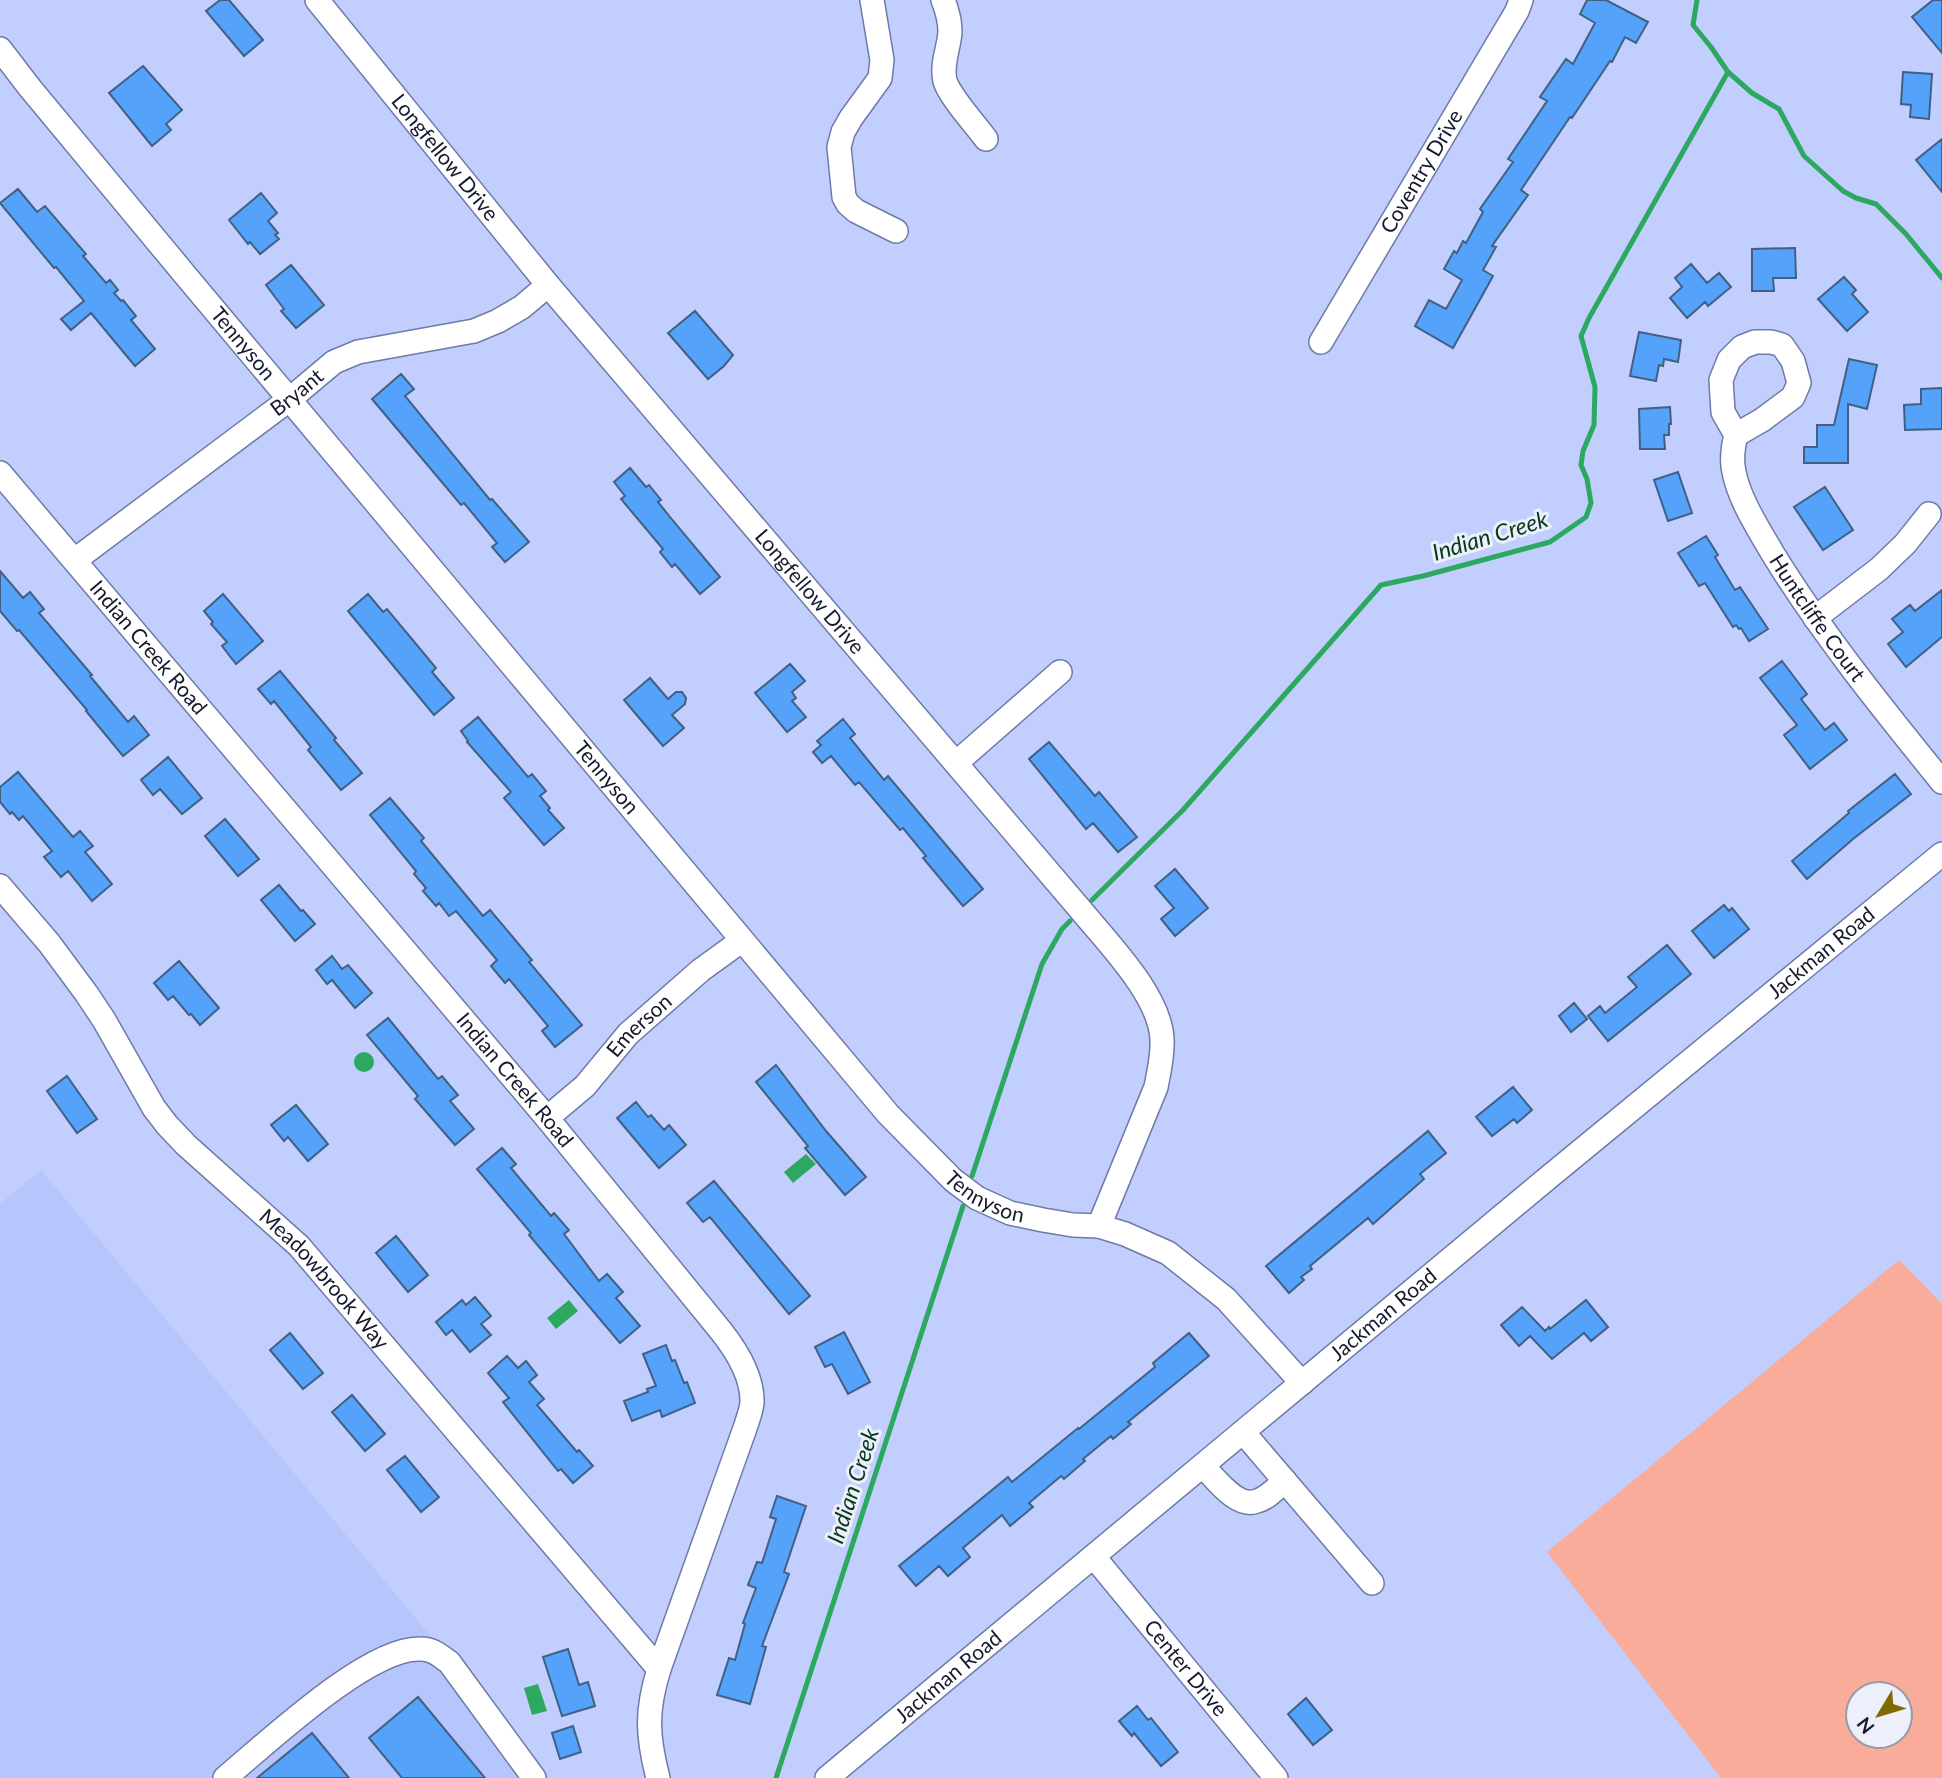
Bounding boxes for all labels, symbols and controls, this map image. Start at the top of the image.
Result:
street label: Longfellow Drive [387,88,505,225]
street label: Coventry Drive [1374,104,1467,237]
street label: Tennyson [206,301,282,384]
street label: Bryant [265,362,328,421]
water label: Indian Creek [1428,504,1552,566]
street label: Longfellow Drive [751,523,871,658]
street label: Huntcliffe Court [1765,549,1871,686]
street label: Indian Creek Road [85,575,213,719]
street label: Tennyson [570,735,645,818]
street label: Jackman Road [1762,901,1879,1003]
street label: Emerson [600,988,676,1061]
street label: Indian Creek Road [452,1007,579,1151]
street label: Tennyson [940,1165,1027,1227]
street label: Meadowbrook Way [255,1203,395,1354]
street label: Jackman Road [1324,1262,1441,1365]
water label: Indian Creek [820,1424,884,1547]
street label: Center Drive [1140,1614,1234,1721]
street label: Jackman Road [889,1624,1006,1727]
north arrow [1844,1680,1914,1750]
text: N [1852,1713,1879,1739]

